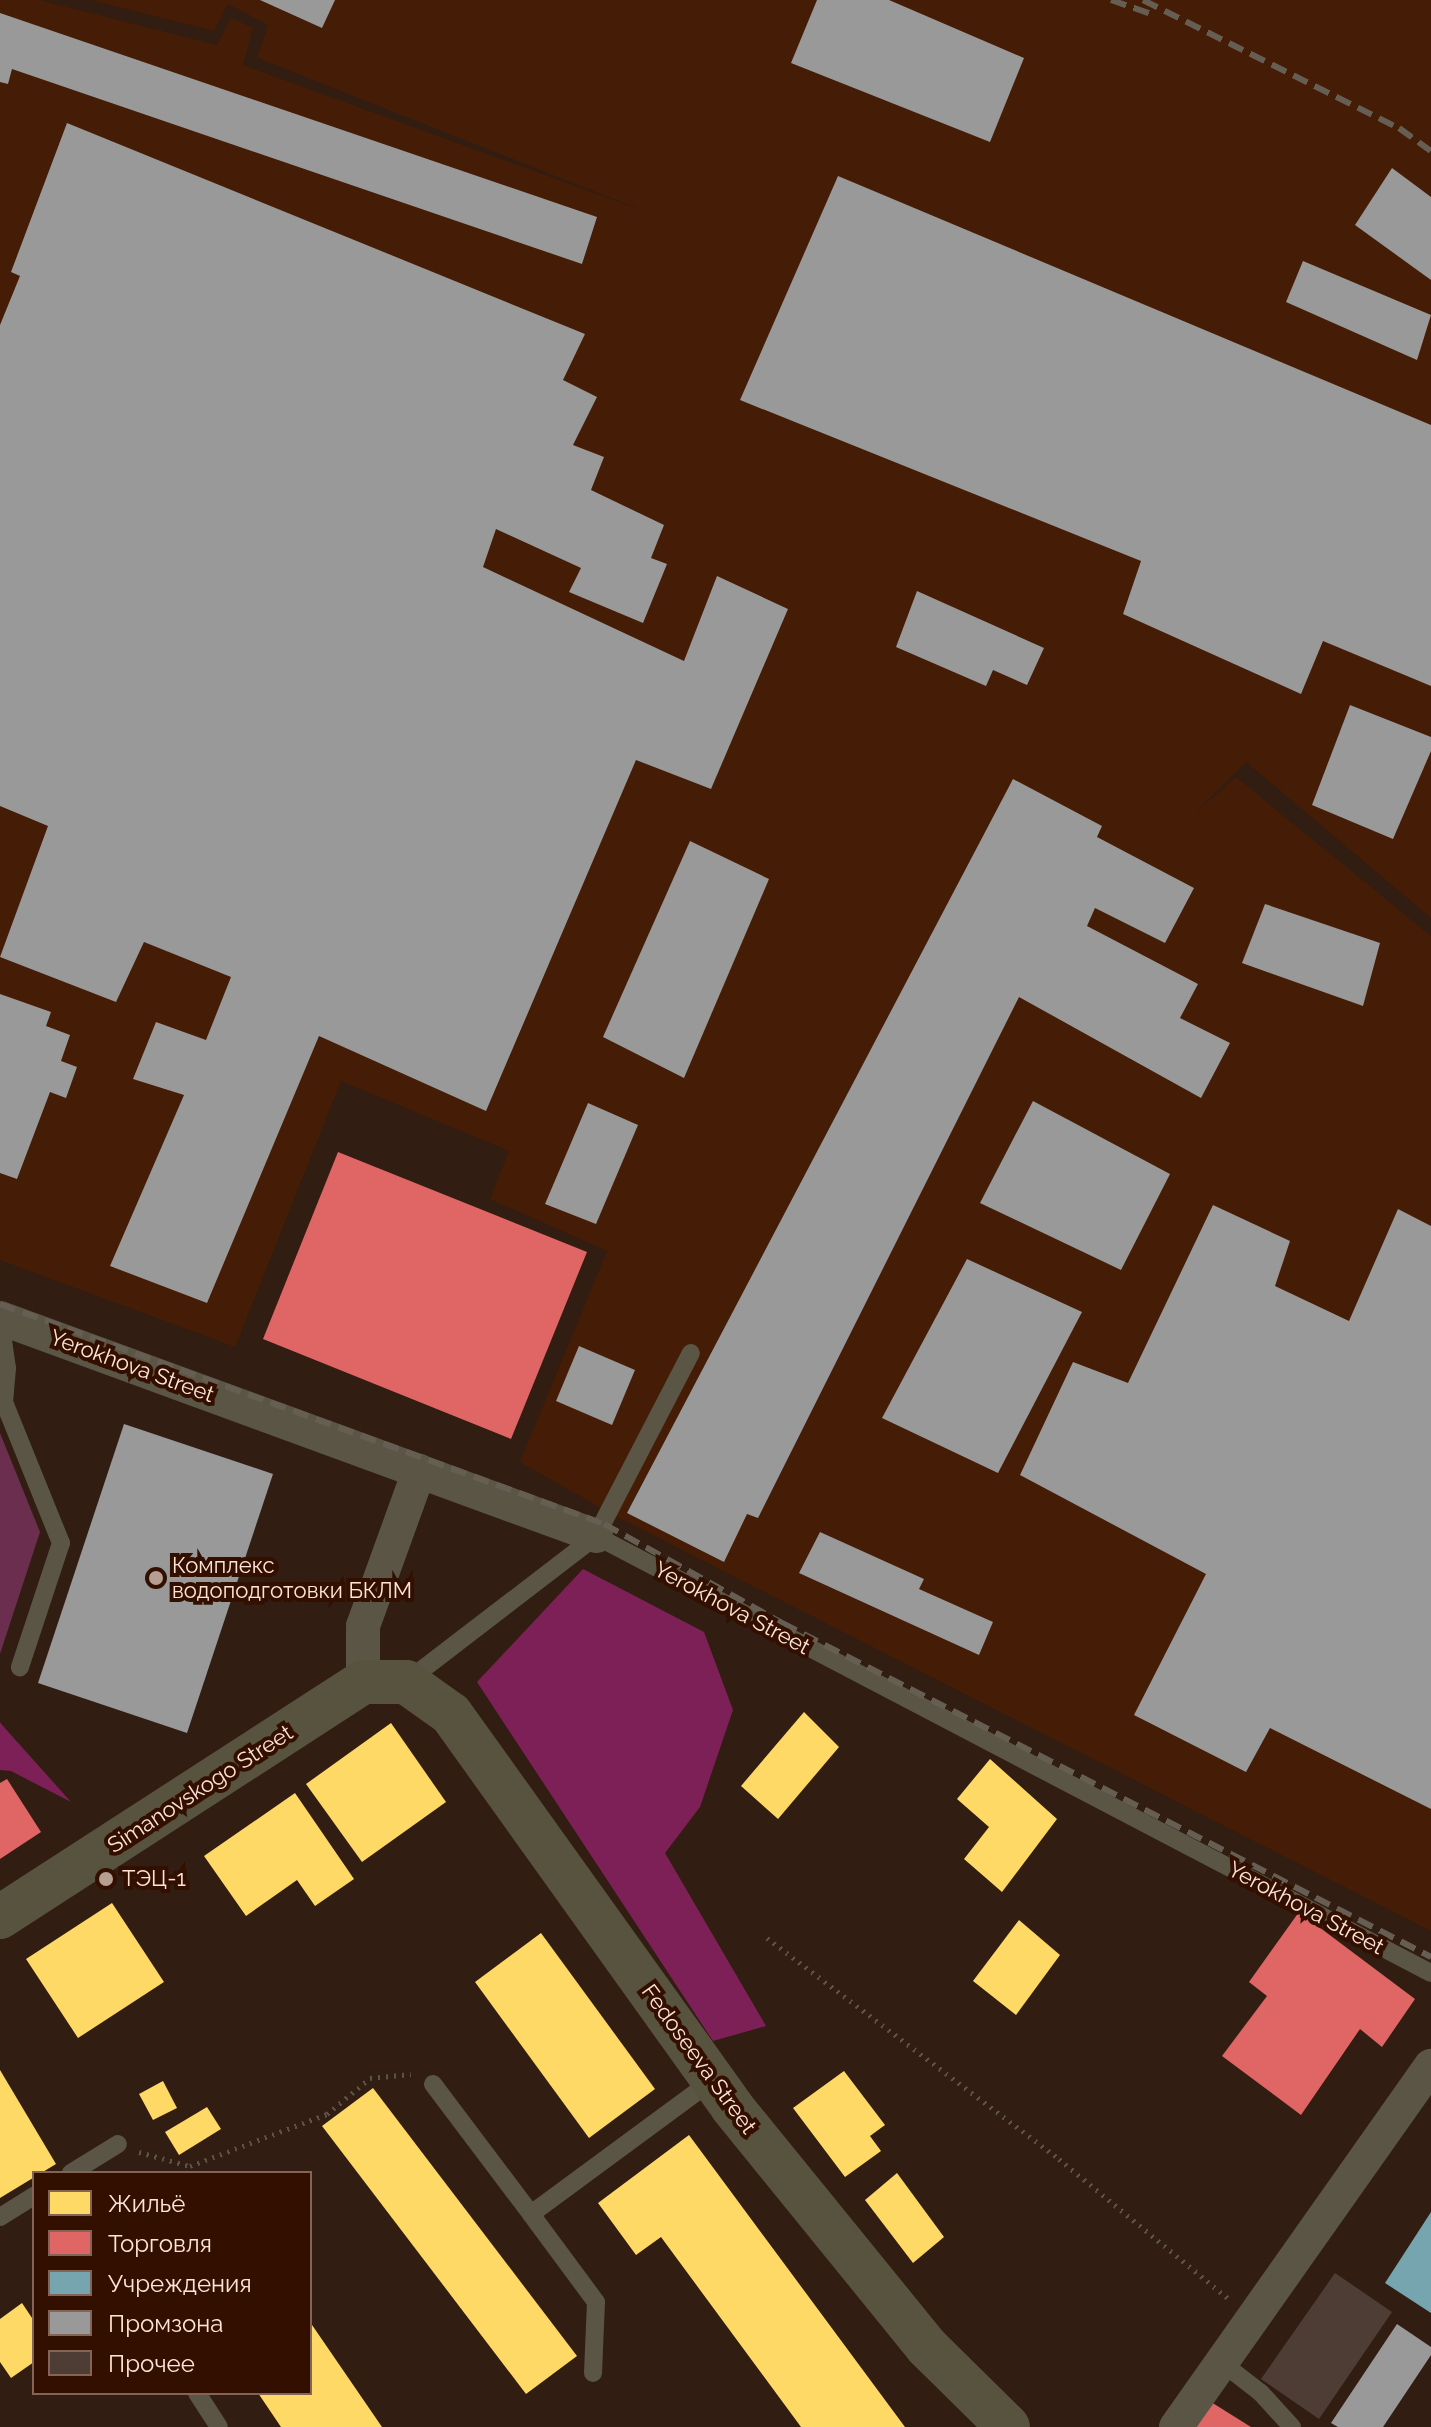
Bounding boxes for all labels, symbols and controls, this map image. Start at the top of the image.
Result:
street label: Yerokhova Street [46,1324,218,1408]
place label: Комплекс водоподготовки БКЛМ [172,1552,412,1604]
street label: Yerokhova Street [649,1556,815,1660]
marker: Комплекс водоподготовки БКЛМ [147,1569,165,1587]
street label: Simanovskogo Street [102,1719,298,1859]
street label: Yerokhova Street [1223,1856,1389,1960]
place label: ТЭЦ-1 [122,1866,186,1892]
marker: ТЭЦ-1 [97,1870,115,1888]
street label: Fedoseeva Street [636,1979,762,2139]
legend [32,2171,312,2395]
text: Жильё [108,2189,185,2218]
text: Торговля [108,2229,212,2258]
text: Учреждения [108,2269,252,2298]
text: Промзона [108,2309,223,2338]
text: Прочее [108,2349,195,2378]

